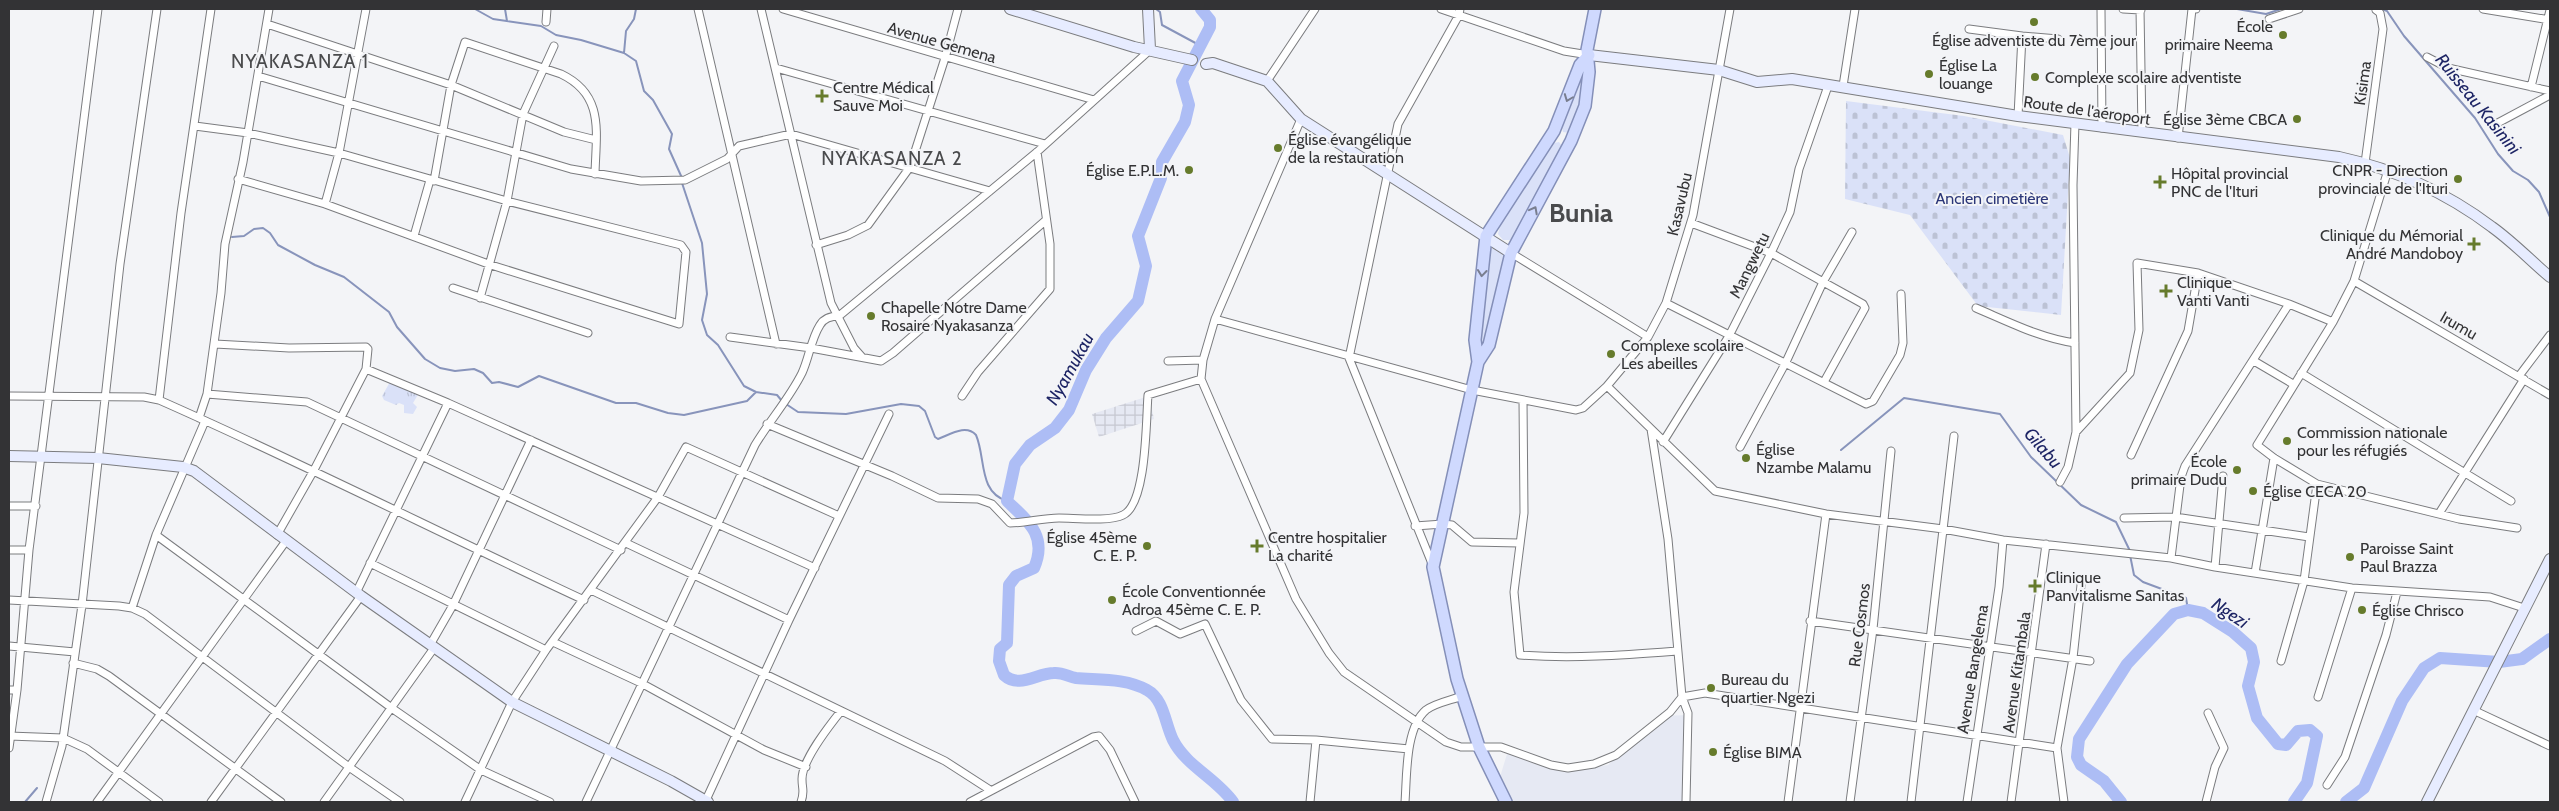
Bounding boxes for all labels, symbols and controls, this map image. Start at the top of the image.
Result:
marker: Église adventiste du 7ème jour [2028,16,2040,28]
place label: École primaire Neema [2165,17,2273,54]
street label: Avenue Gemena [885,18,999,67]
marker: École primaire Neema [2277,29,2289,41]
place label: Église adventiste du 7ème jour [1932,31,2137,50]
water label: Ruisseau Kasinini [2431,49,2526,160]
district label: NYAKASANZA 1 [231,50,369,73]
place label: Église La louange [1939,56,1997,93]
street label: Kisima [2350,59,2375,106]
marker: Église La louange [1923,68,1935,80]
place label: Complexe scolaire adventiste [2045,68,2242,87]
marker: Complexe scolaire adventiste [2029,71,2041,83]
place label: Centre Médical Sauve Moi [833,78,934,115]
marker: Centre Médical Sauve Moi [815,89,829,103]
street label: Route de l'aéroport [2022,92,2152,129]
one-way arrow [1564,93,1574,102]
place label: Église 3ème CBCA [2163,110,2287,129]
marker: Église 3ème CBCA [2291,113,2303,125]
place label: Église évangélique de la restauration [1288,130,1412,167]
marker: Église évangélique de la restauration [1272,142,1284,154]
district label: NYAKASANZA 2 [821,147,963,170]
place label: Église E.P.L.M. [1086,161,1179,180]
place label: CNPR - Direction provinciale de l'Ituri [2318,161,2448,198]
marker: Église E.P.L.M. [1183,164,1195,176]
place label: Hôpital provincial PNC de l'Ituri [2171,164,2289,201]
street label: Kasavubu [1663,171,1696,238]
marker: CNPR - Direction provinciale de l'Ituri [2452,173,2464,185]
marker: Hôpital provincial PNC de l'Ituri [2153,175,2167,189]
park label: Ancien cimetière [1935,189,2049,208]
district label: Bunia [1549,197,1613,229]
one-way arrow [1528,206,1538,215]
place label: Clinique du Mémorial André Mandoboy [2320,226,2463,263]
street label: Mangwetu [1725,229,1774,301]
marker: Clinique du Mémorial André Mandoboy [2467,237,2481,251]
one-way arrow [1477,269,1488,277]
place label: Clinique Vanti Vanti [2177,273,2249,310]
marker: Clinique Vanti Vanti [2159,284,2173,298]
place label: Chapelle Notre Dame Rosaire Nyakasanza [881,298,1027,335]
street label: Irumu [2437,307,2481,344]
marker: Chapelle Notre Dame Rosaire Nyakasanza [865,310,877,322]
water label: Nyamukau [1041,329,1099,409]
place label: Complexe scolaire Les abeilles [1621,336,1744,373]
marker: Complexe scolaire Les abeilles [1605,348,1617,360]
water label: Gilabu [2019,423,2067,473]
place label: Commission nationale pour les réfugiés [2297,423,2447,460]
marker: Commission nationale pour les réfugiés [2281,435,2293,447]
place label: Église Nzambe Malamu [1756,440,1871,477]
marker: Église Nzambe Malamu [1740,452,1752,464]
place label: École primaire Dudu [2131,452,2227,489]
marker: École primaire Dudu [2231,464,2243,476]
place label: Église CECA 20 [2263,482,2367,501]
marker: Église CECA 20 [2247,485,2259,497]
place label: Église 45ème C. E. P. [1047,528,1137,565]
place label: Centre hospitalier La charité [1268,528,1388,565]
marker: Centre hospitalier La charité [1250,539,1264,553]
place label: Paroisse Saint Paul Brazza [2360,539,2454,576]
marker: Église 45ème C. E. P. [1141,540,1153,552]
marker: Paroisse Saint Paul Brazza [2344,551,2356,563]
place label: Clinique Panvitalisme Sanitas [2046,568,2185,605]
marker: Clinique Panvitalisme Sanitas [2028,579,2042,593]
place label: École Conventionnée Adroa 45ème C. E. P. [1122,582,1266,619]
street label: Rue Cosmos [1845,582,1874,668]
water label: Ngezi [2207,593,2254,634]
marker: École Conventionnée Adroa 45ème C. E. P. [1106,594,1118,606]
place label: Église Chrisco [2372,601,2464,620]
street label: Avenue Bangelema [1953,603,1992,735]
marker: Église Chrisco [2356,604,2368,616]
street label: Avenue Kitambala [1999,610,2034,734]
place label: Bureau du quartier Ngezi [1721,670,1815,707]
marker: Bureau du quartier Ngezi [1705,682,1717,694]
place label: Église BIMA [1723,743,1802,762]
marker: Église BIMA [1707,746,1719,758]

